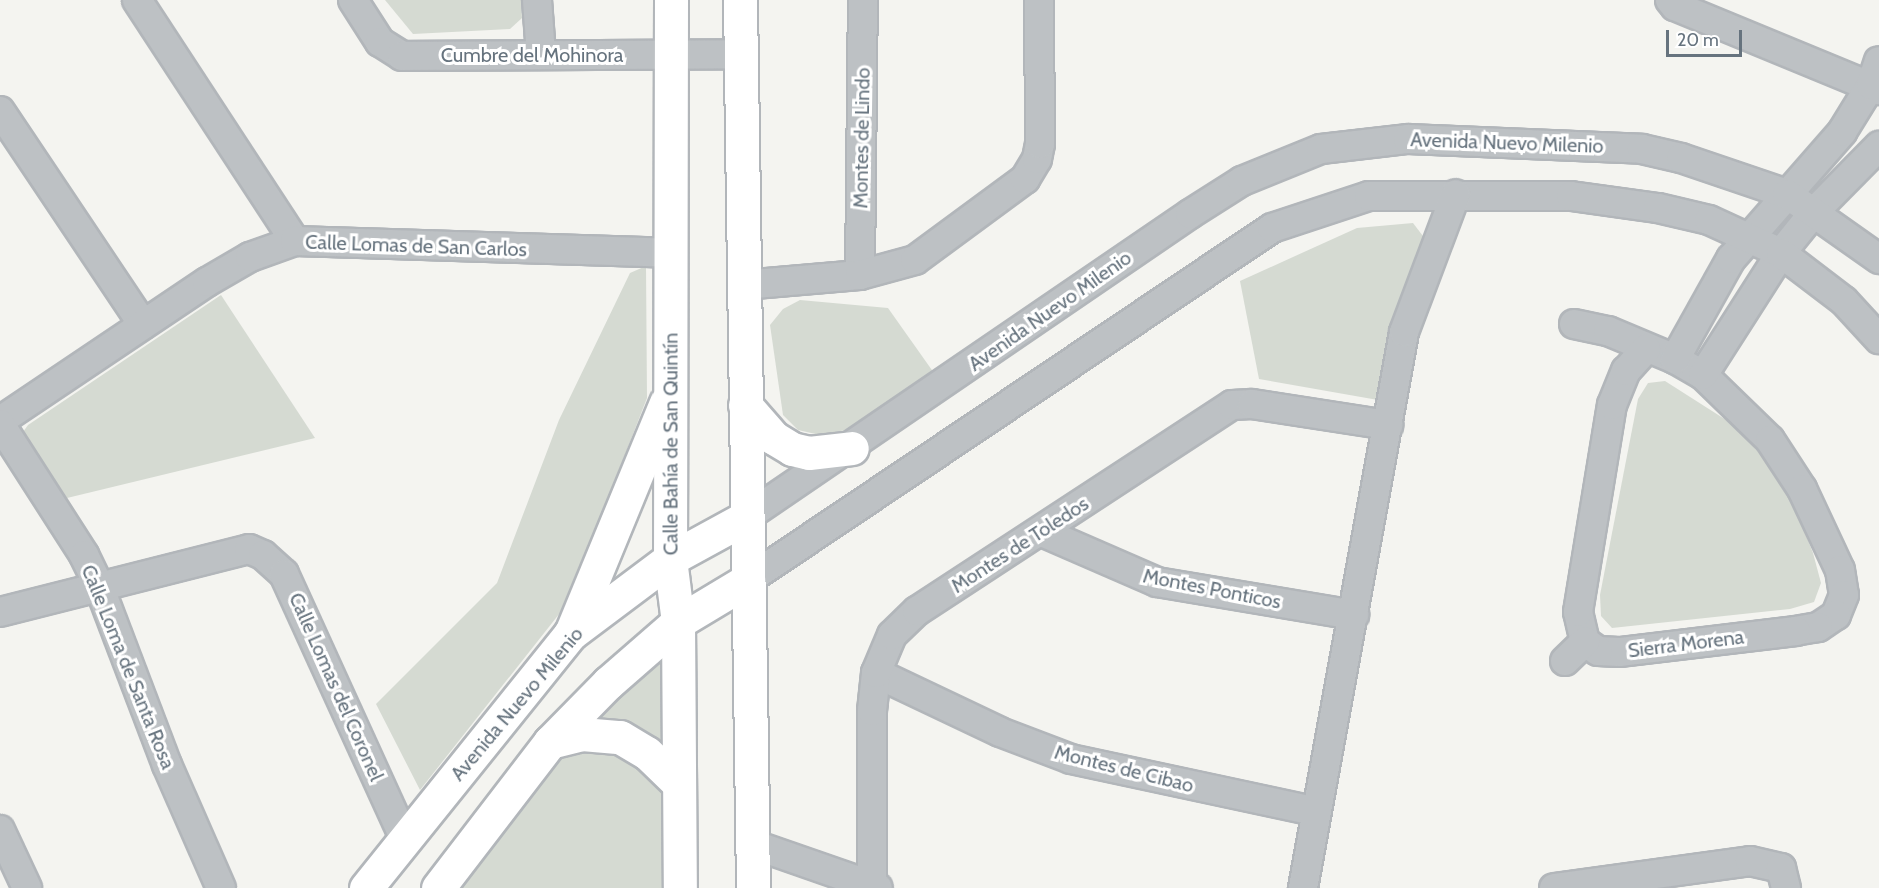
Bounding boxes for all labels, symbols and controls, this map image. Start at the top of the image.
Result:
scale bar [1669,18,1746,56]
text: 20 m [1677,29,1719,51]
street label: Cumbre del Mohinora [441,43,623,67]
street label: Montes de Lindo [849,67,875,209]
street label: Avenida Nuevo Milenio [1410,128,1604,158]
street label: Calle Lomas de San Carlos [305,230,527,262]
street label: Avenida Nuevo Milenio [964,246,1136,376]
street label: Calle Bahía de San Quintín [659,333,683,555]
street label: Montes de Toledos [947,492,1093,598]
street label: Calle Loma de Santa Rosa [76,561,180,773]
street label: Montes Ponticos [1141,564,1283,614]
street label: Calle Lomas del Coronel [284,589,388,785]
street label: Avenida Nuevo Milenio [446,622,588,786]
street label: Sierra Morena [1627,625,1745,663]
street label: Montes de Cibao [1052,740,1196,798]

